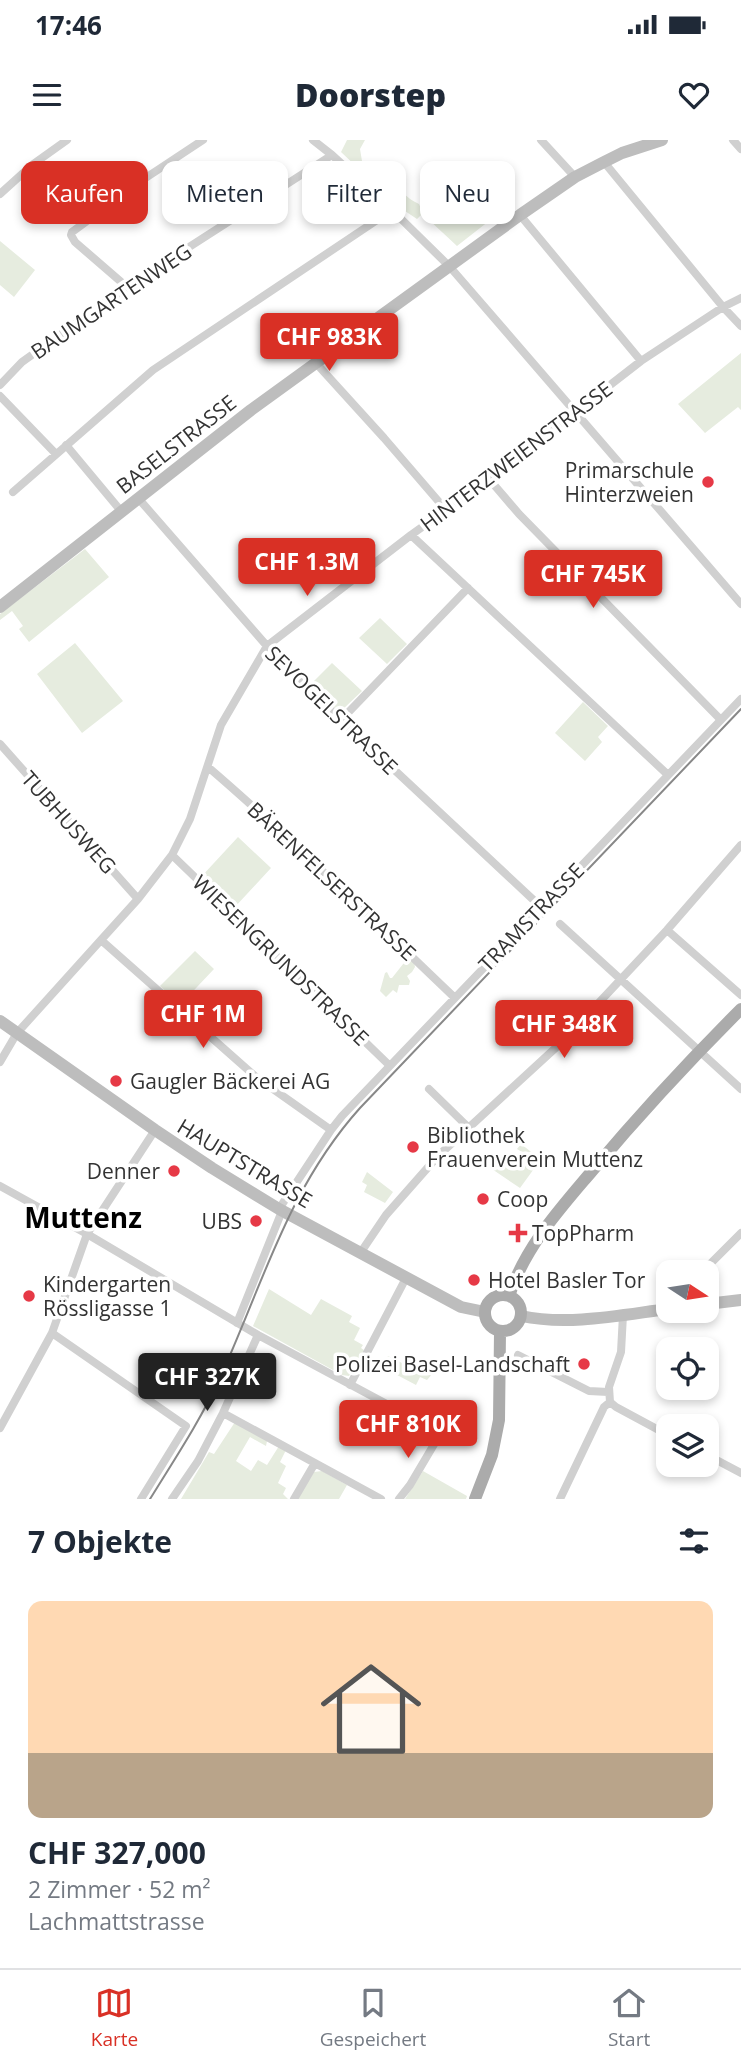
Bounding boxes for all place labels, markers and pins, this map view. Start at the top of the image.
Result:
pin: CHF 983K [257,314,401,373]
place label: Primarschule Hinterzweien [565,456,694,508]
marker: Primarschule Hinterzweien [700,474,716,490]
pin: CHF 1.3M [235,538,379,598]
pin: CHF 745K [521,550,665,610]
pin: CHF 1M [146,990,260,1050]
pin: CHF 348K [492,1000,636,1060]
place label: Gaugler Bäckerei AG [130,1067,330,1095]
marker: Gaugler Bäckerei AG [108,1073,124,1089]
place label: Bibliothek Frauenverein Muttenz [427,1121,643,1173]
marker: Bibliothek Frauenverein Muttenz [405,1139,421,1155]
place label: Denner [87,1157,160,1185]
marker: Denner [166,1163,182,1179]
place label: Coop [497,1185,548,1213]
marker: Coop [475,1191,491,1207]
place label: UBS [202,1207,242,1235]
marker: UBS [248,1213,264,1229]
place label: TopPharm [532,1219,634,1247]
marker: TopPharm [510,1225,526,1241]
place label: Hotel Basler Tor [488,1266,646,1294]
place label: Kindergarten Rössligasse 1 [43,1270,172,1322]
marker: Hotel Basler Tor [466,1272,482,1288]
marker: Kindergarten Rössligasse 1 [21,1288,37,1304]
place label: Polizei Basel-Landschaft [335,1350,570,1378]
pin: CHF 327K [135,1354,279,1413]
marker: Polizei Basel-Landschaft [576,1356,592,1372]
pin: CHF 810K [336,1400,480,1460]

